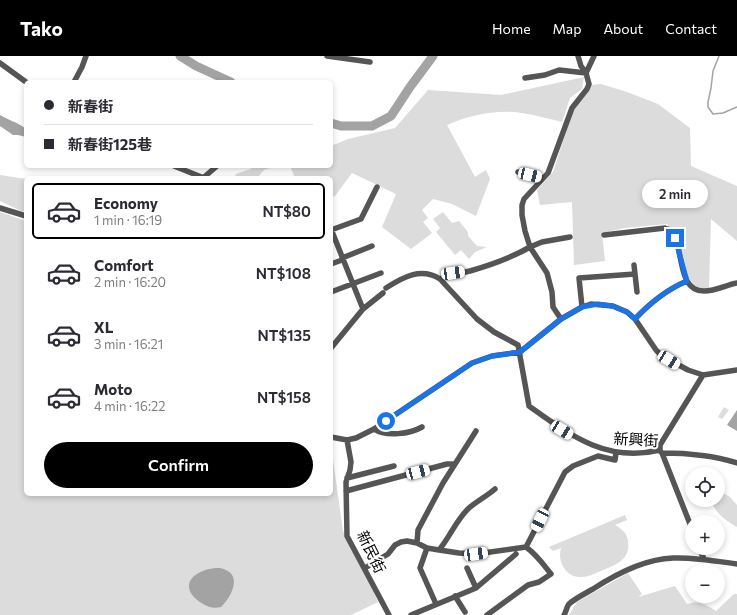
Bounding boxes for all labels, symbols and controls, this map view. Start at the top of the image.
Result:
text: Tako [20,17,63,40]
text: Home [492,20,531,37]
text: Map [553,20,581,37]
text: About [603,20,643,37]
text: Contact [665,20,717,37]
text: 新春街 [68,97,113,115]
text: 新春街125巷 [68,135,152,153]
car [517,166,543,184]
callout: 2 min [642,180,708,208]
text: 2 min [659,186,691,202]
icon: car [46,193,82,229]
text: Economy [94,194,158,212]
text: NT$80 [262,202,311,220]
text: 1 min · 16:19 [94,212,162,228]
route end [666,229,684,247]
icon: car [46,255,82,291]
text: Comfort [94,256,154,274]
text: NT$108 [256,264,311,282]
car [440,265,466,281]
text: 2 min · 16:20 [94,274,166,290]
icon: car [46,317,82,353]
text: XL [94,318,113,336]
text: NT$135 [257,326,311,344]
text: 3 min · 16:21 [94,336,163,352]
car [656,349,682,371]
icon: car [46,379,82,415]
text: Moto [94,380,133,398]
text: NT$158 [257,388,311,406]
text: 4 min · 16:22 [94,398,165,414]
route start [377,412,395,430]
car [549,419,575,441]
street label: 新興街 [613,429,659,449]
button: Confirm [44,442,313,488]
car [405,463,431,481]
map controls [685,467,725,603]
button: locate [685,467,725,507]
car [529,507,551,533]
button: + [685,515,725,555]
street label: 新民街 [354,527,390,576]
car [463,546,489,562]
button: − [685,563,725,603]

